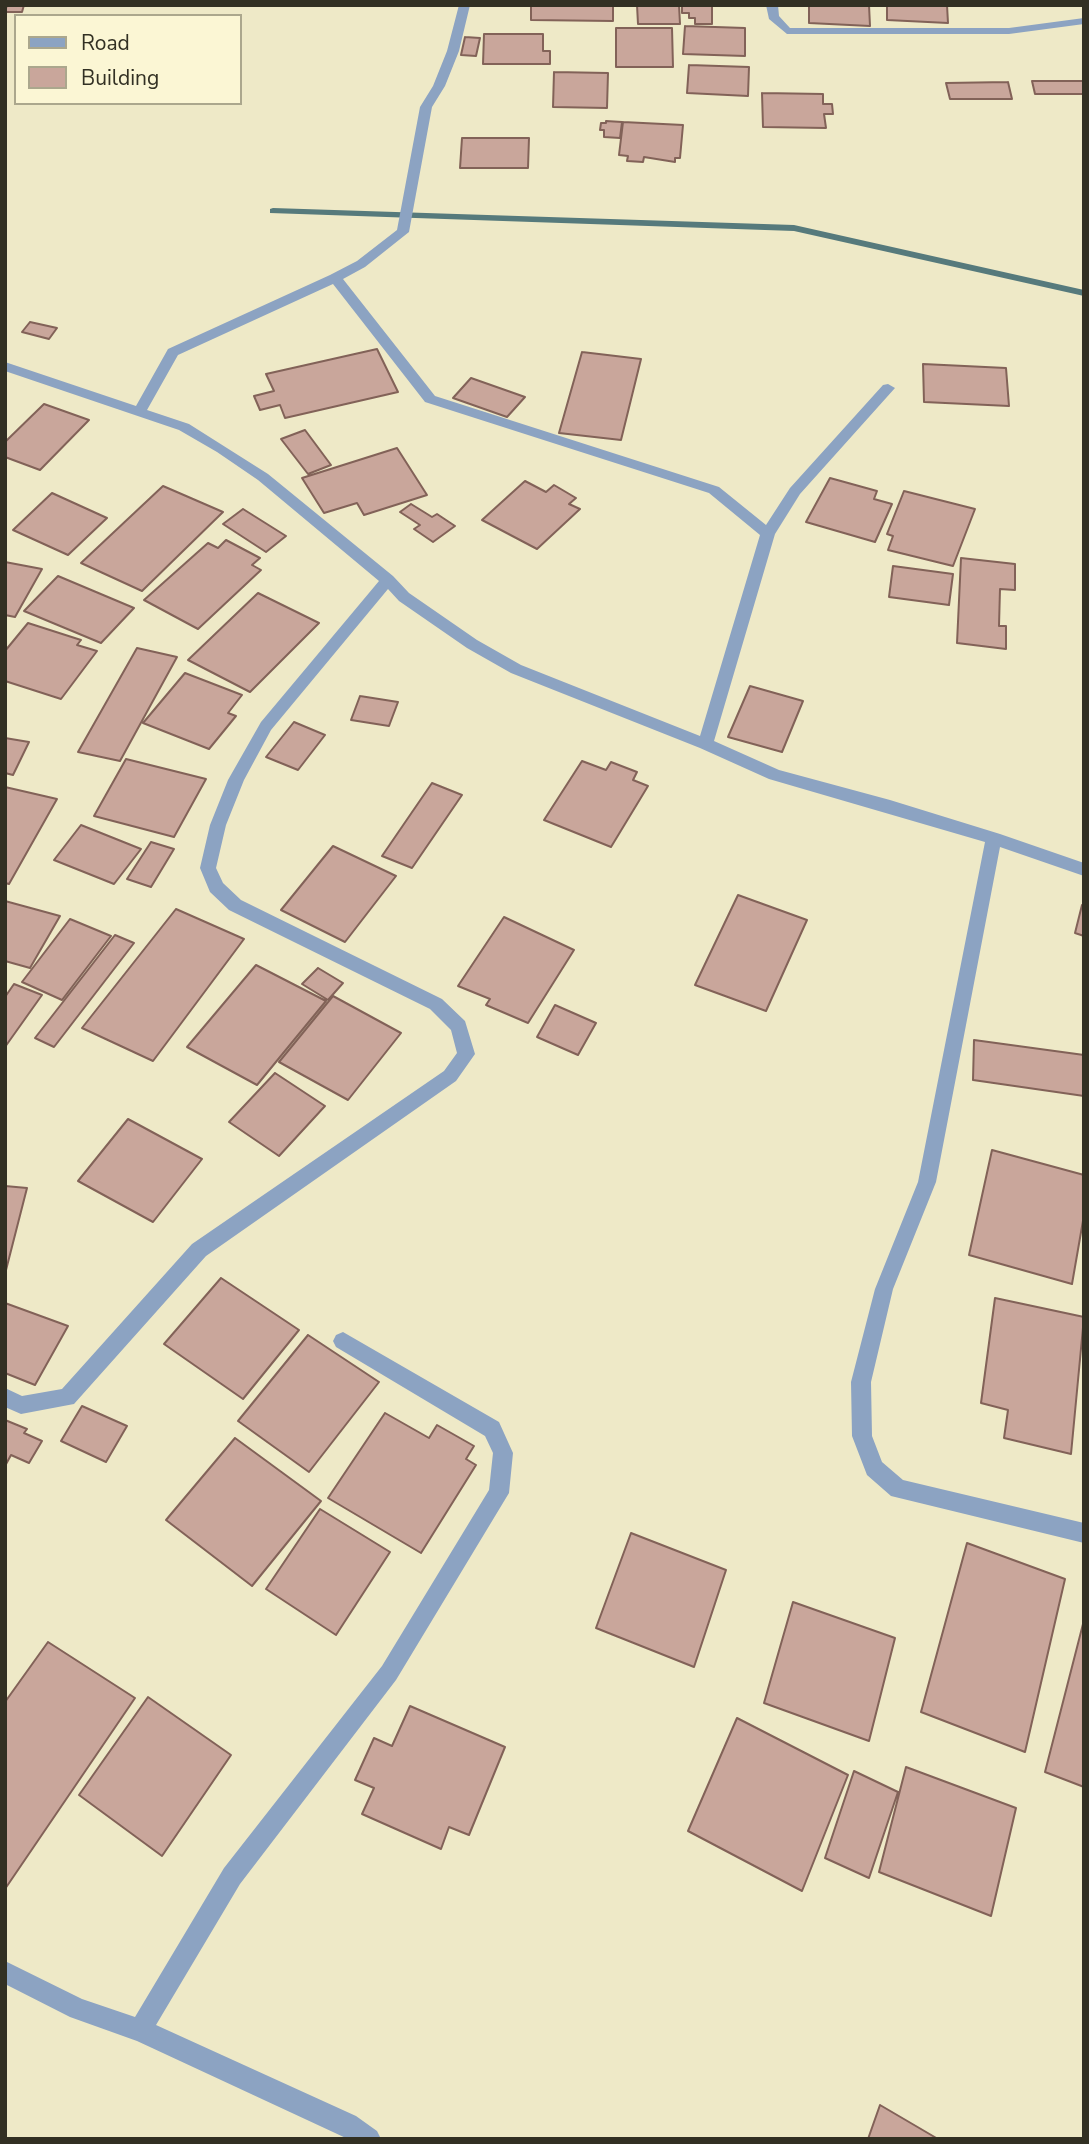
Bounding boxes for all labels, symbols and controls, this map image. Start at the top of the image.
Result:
legend [14,14,242,105]
text: Road [81,29,130,57]
text: Building [81,64,159,92]

